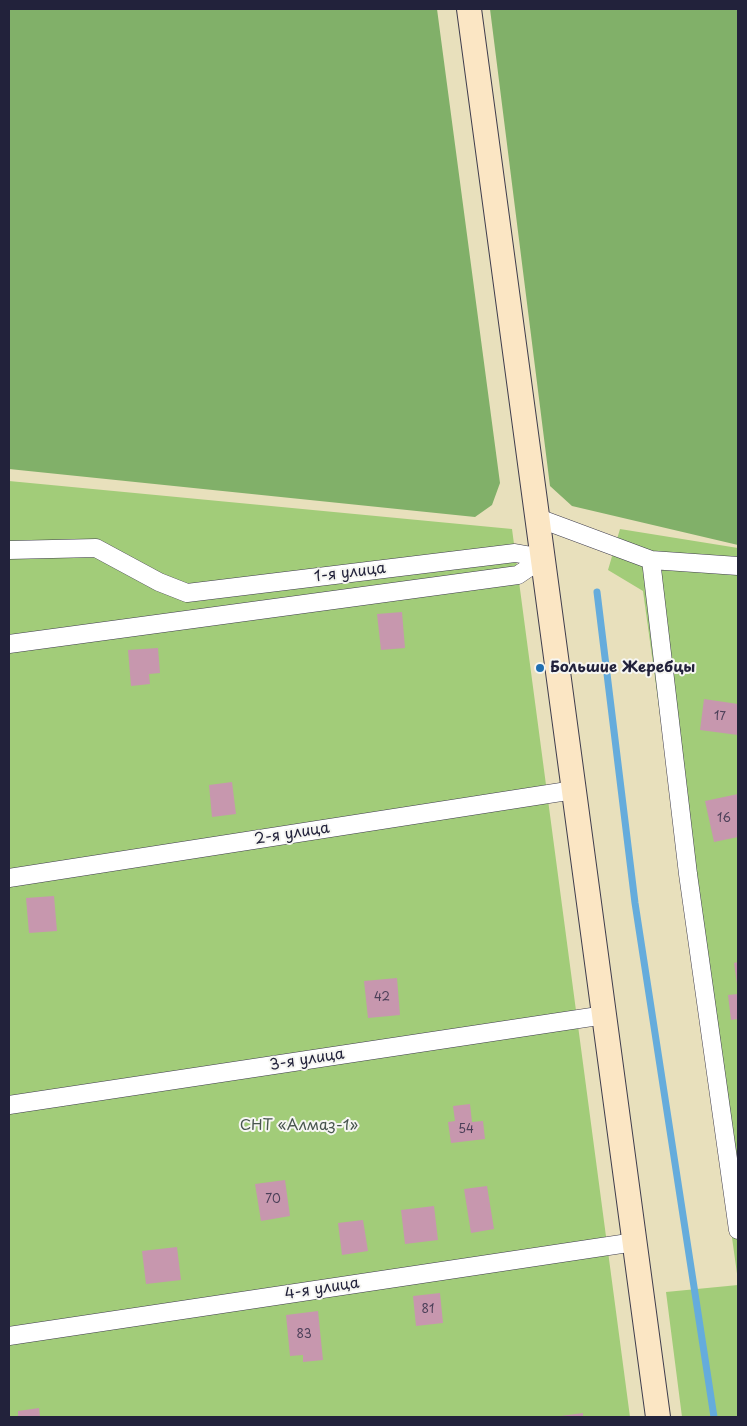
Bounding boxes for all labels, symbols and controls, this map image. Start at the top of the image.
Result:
street label: 1-я улица [313,560,387,586]
place label: Большие Жеребцы [550,659,695,677]
marker: Большие Жеребцы [534,662,546,674]
house number: 17 [714,710,726,724]
house number: 16 [717,812,731,826]
street label: 2-я улица [253,819,331,849]
house number: 42 [374,991,390,1005]
street label: 3-я улица [269,1045,345,1075]
park label: СНТ «Алмаз-1» [240,1117,358,1135]
house number: 54 [458,1123,474,1137]
house number: 70 [265,1193,281,1207]
street label: 4-я улица [284,1274,360,1304]
house number: 81 [422,1303,434,1317]
house number: 83 [296,1328,312,1342]

